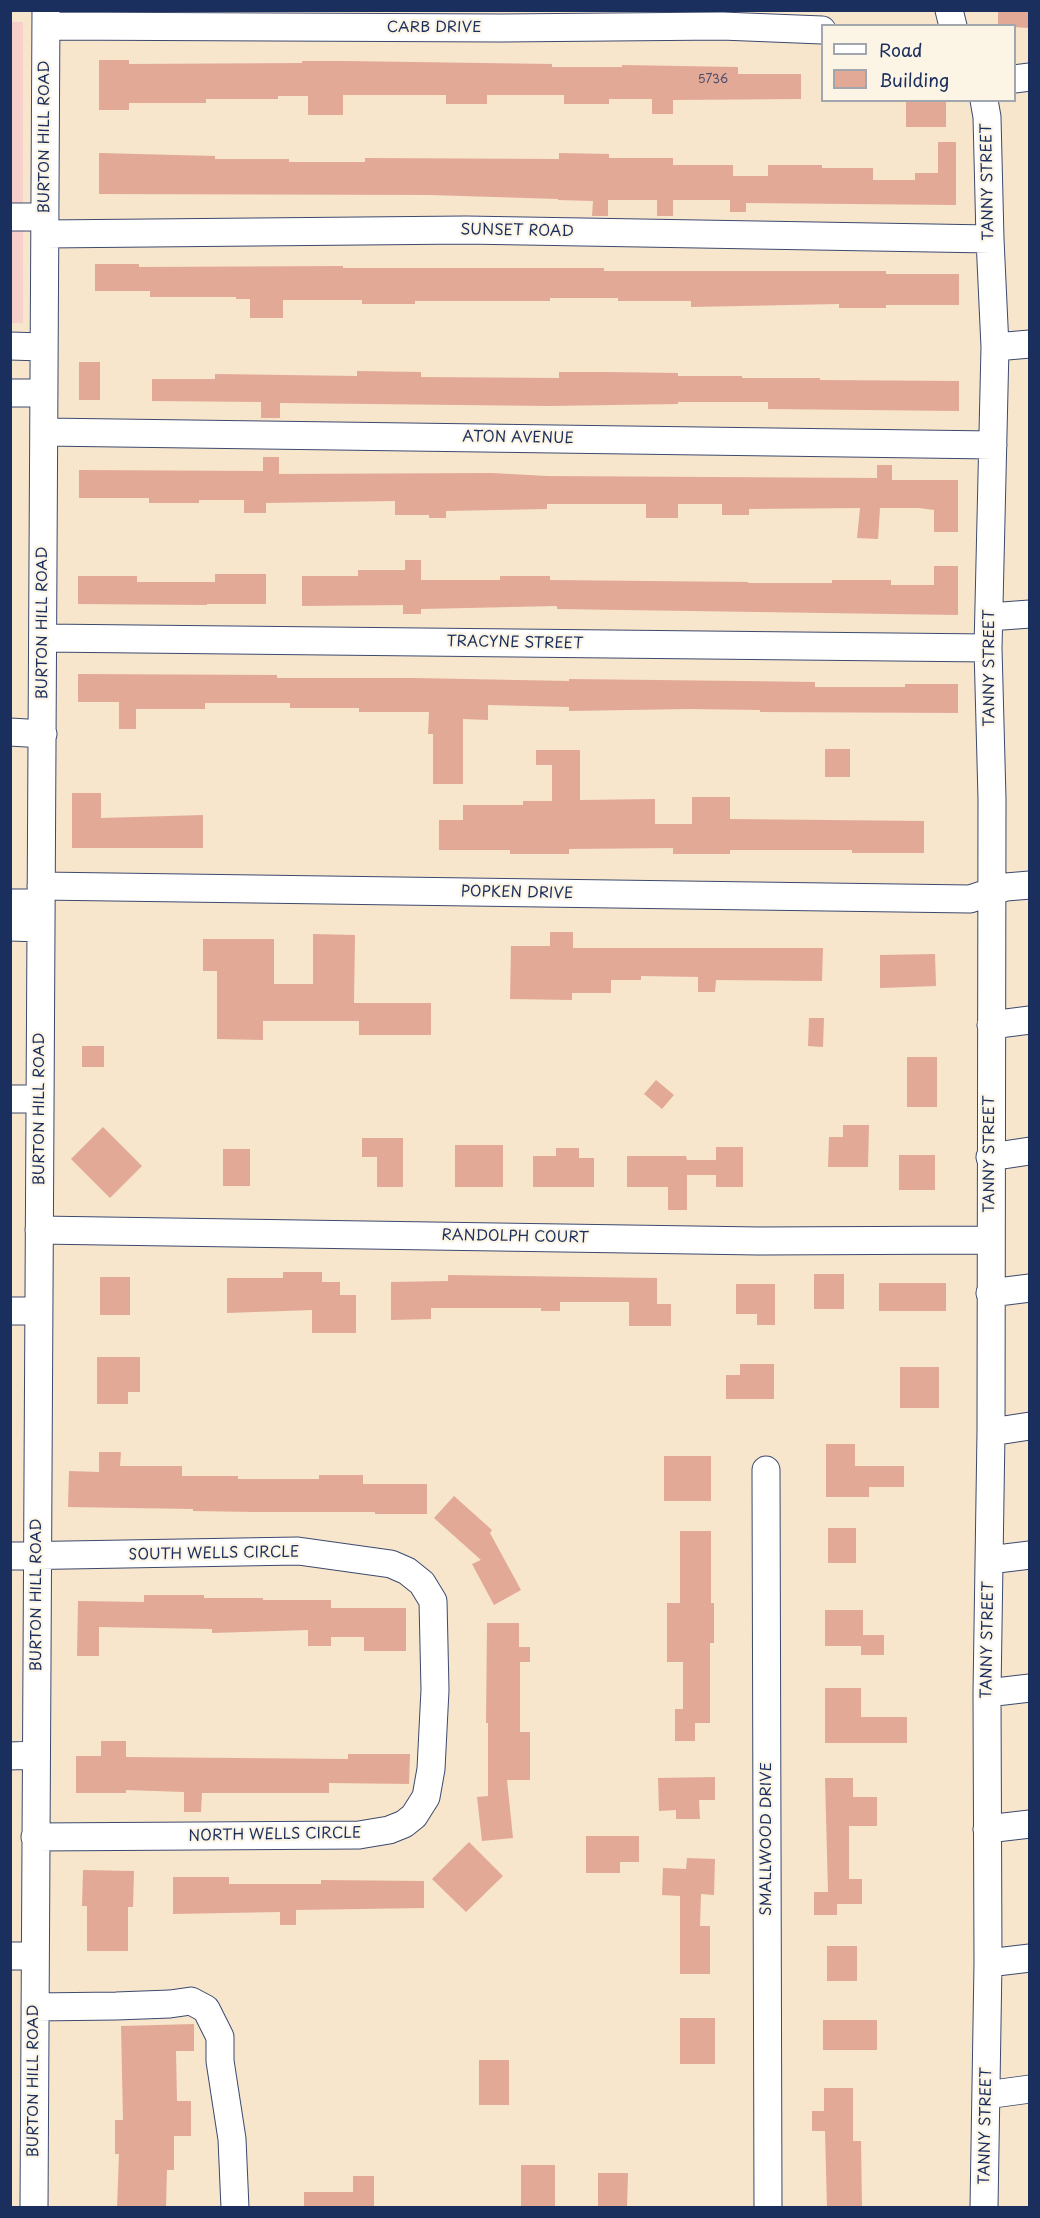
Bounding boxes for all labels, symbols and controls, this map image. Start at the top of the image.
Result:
street label: CARB DRIVE [387,19,481,37]
legend [821,24,1016,102]
text: Road [879,36,923,63]
street label: BURTON HILL ROAD [36,60,54,214]
text: Building [879,66,949,93]
house number: 5736 [698,73,728,87]
street label: TANNY STREET [978,123,998,241]
street label: SUNSET ROAD [460,221,574,241]
street label: ATON AVENUE [462,428,574,448]
street label: BURTON HILL ROAD [34,546,52,700]
street label: TANNY STREET [981,609,999,727]
street label: TRACYNE STREET [446,633,584,653]
street label: POPKEN DRIVE [461,883,573,903]
street label: BURTON HILL ROAD [31,1032,49,1186]
street label: TANNY STREET [981,1095,999,1213]
street label: RANDOLPH COURT [441,1227,589,1247]
street label: BURTON HILL ROAD [28,1518,46,1672]
street label: SOUTH WELLS CIRCLE [128,1544,300,1564]
street label: TANNY STREET [978,1581,998,1699]
street label: SMALLWOOD DRIVE [758,1762,776,1916]
street label: NORTH WELLS CIRCLE [188,1824,362,1846]
street label: BURTON HILL ROAD [25,2004,43,2158]
street label: TANNY STREET [976,2067,996,2185]

